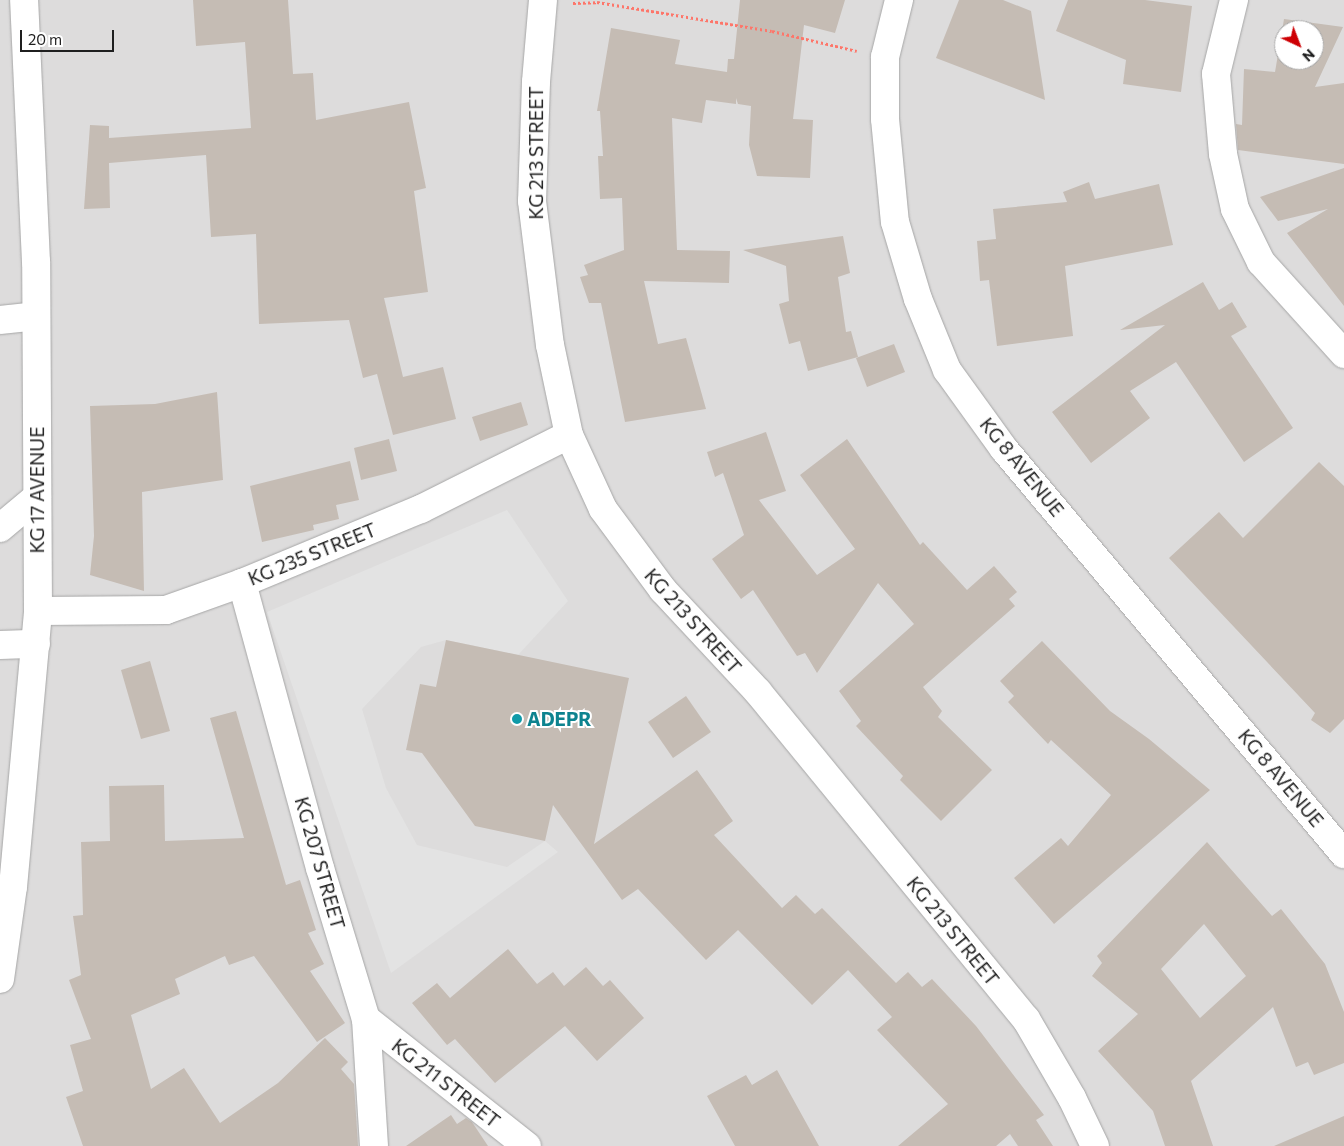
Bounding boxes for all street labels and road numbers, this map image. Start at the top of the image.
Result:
street label: KG 213 STREET [525,86,547,220]
street label: KG 8 AVENUE [975,413,1069,521]
street label: KG 17 AVENUE [26,427,48,553]
street label: KG 235 STREET [245,518,379,590]
street label: KG 213 STREET [640,564,746,678]
street label: KG 8 AVENUE [1234,725,1328,831]
street label: KG 207 STREET [290,794,350,932]
street label: KG 213 STREET [902,872,1004,990]
street label: KG 211 STREET [388,1034,504,1132]

